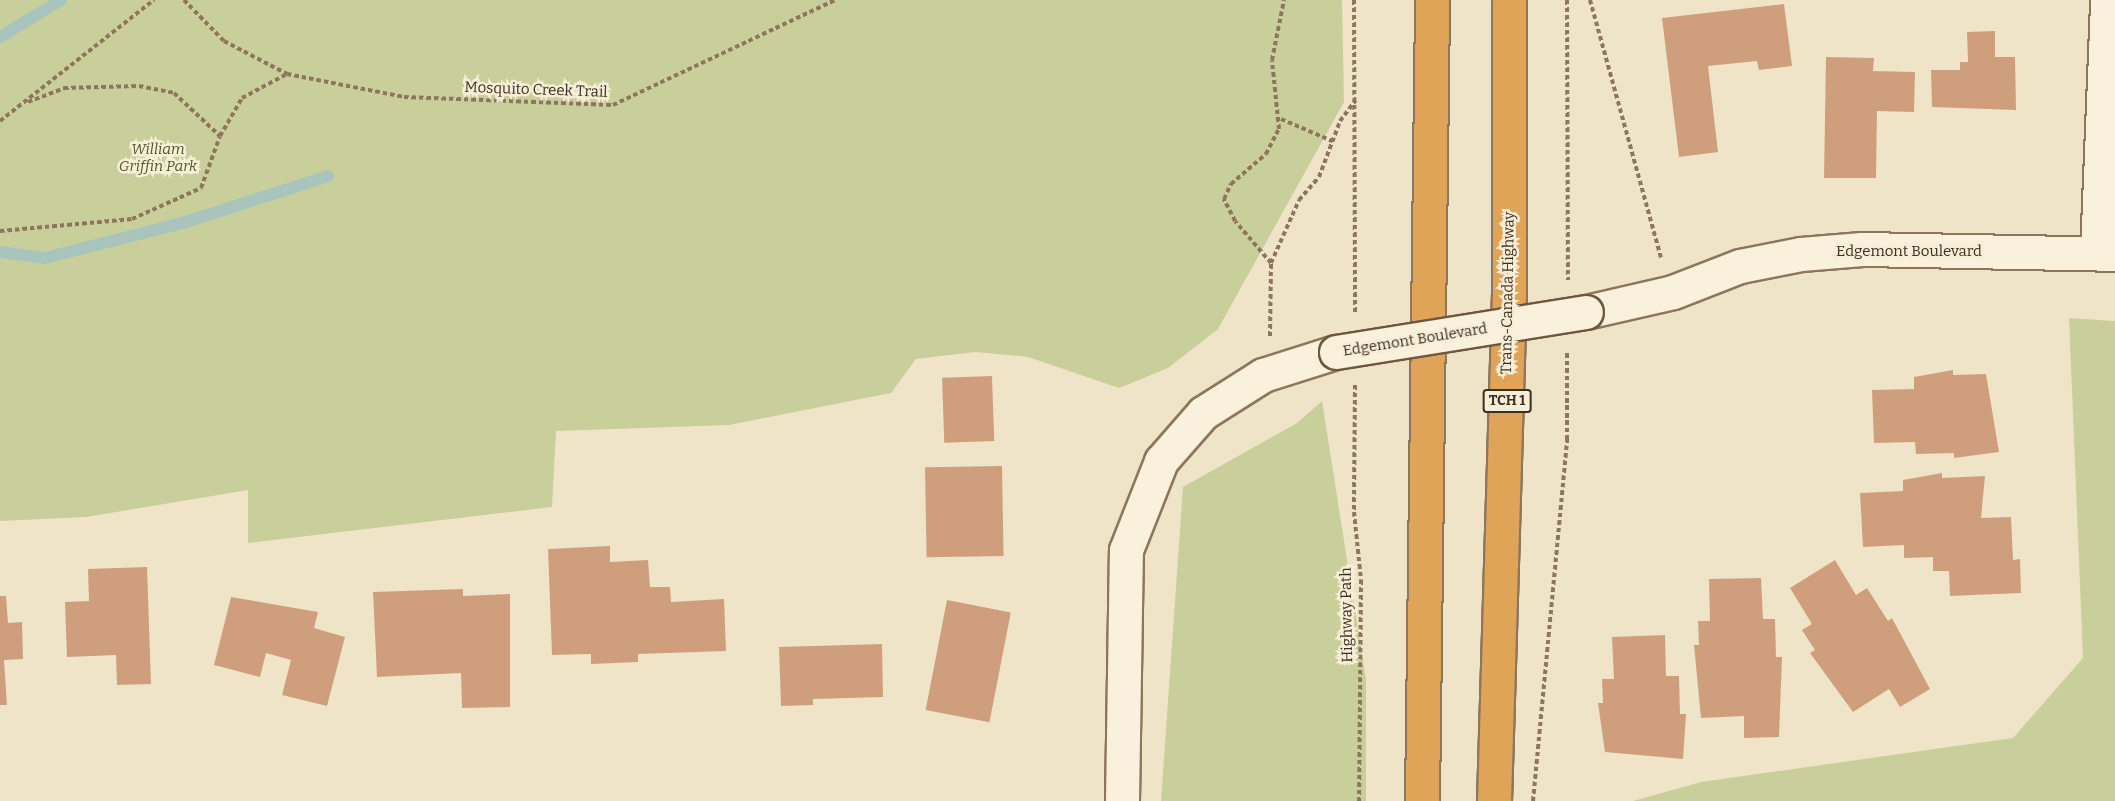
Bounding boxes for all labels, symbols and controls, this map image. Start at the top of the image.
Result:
street label: Mosquito Creek Trail [464,79,608,101]
park label: William Griffin Park [119,140,197,175]
street label: Trans-Canada Highway [1498,212,1518,374]
street label: Edgemont Boulevard [1836,243,1982,261]
street label: Edgemont Boulevard [1342,320,1488,360]
road number: TCH 1 [1482,390,1532,412]
street label: Highway Path [1337,567,1357,663]

